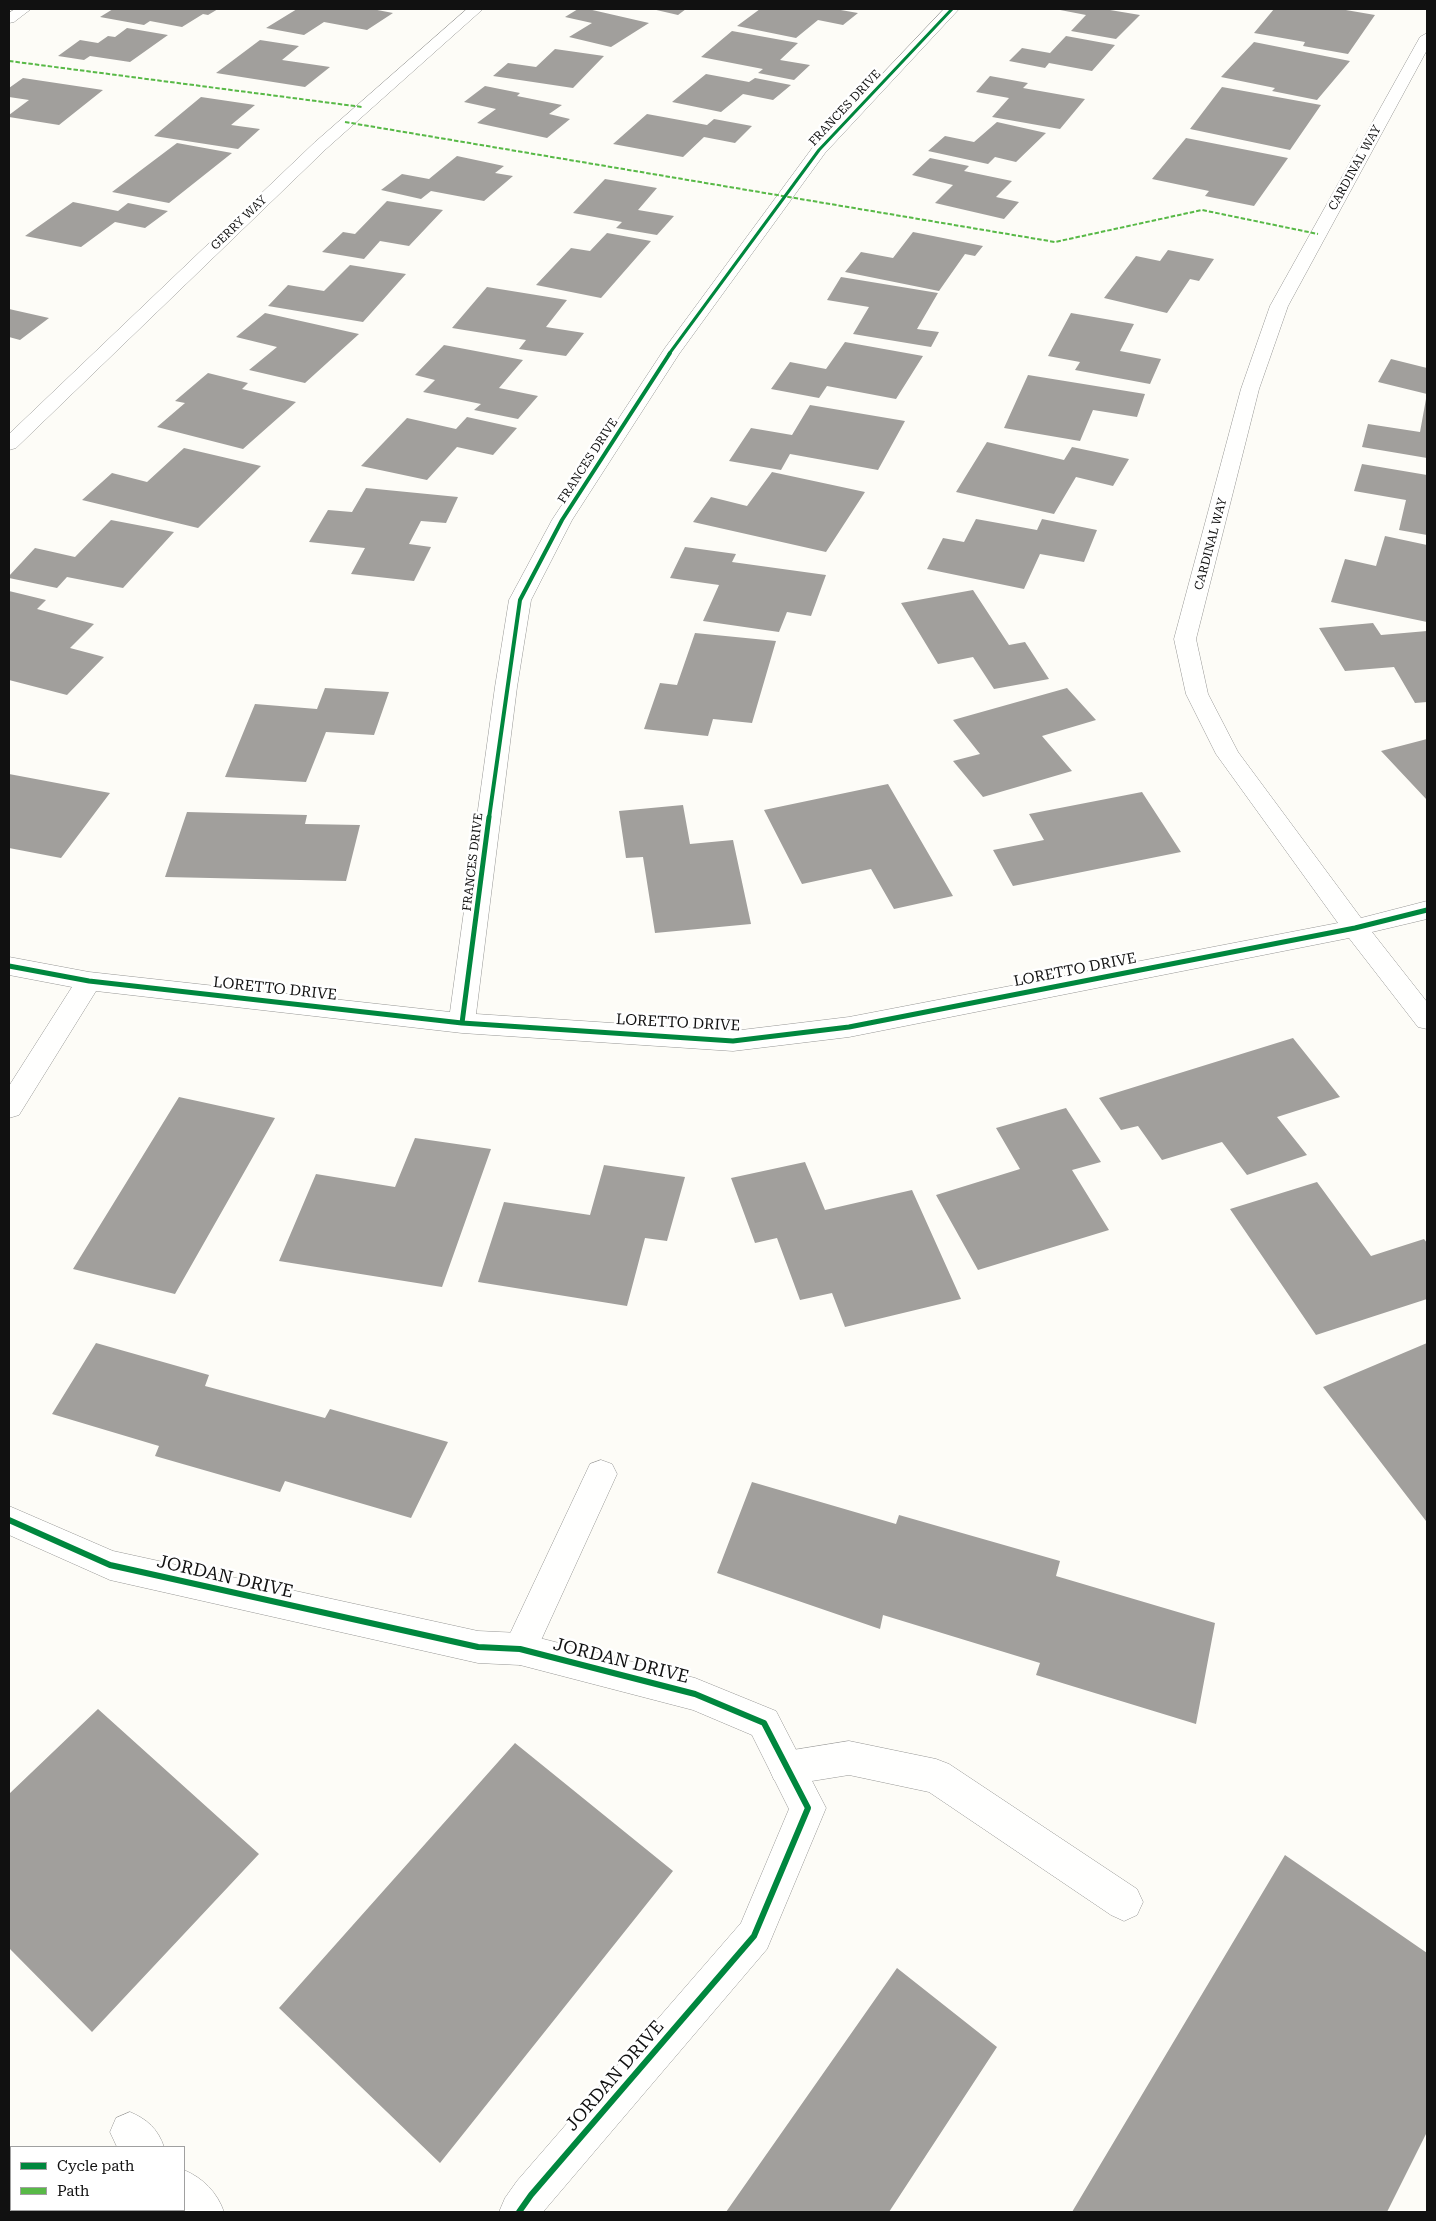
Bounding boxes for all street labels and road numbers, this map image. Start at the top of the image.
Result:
street label: FRANCES DRIVE [806,67,884,149]
street label: CARDINAL WAY [1326,123,1384,213]
street label: GERRY WAY [208,193,270,253]
street label: FRANCES DRIVE [555,416,621,506]
street label: CARDINAL WAY [1192,496,1230,592]
street label: FRANCES DRIVE [460,812,486,912]
street label: LORETTO DRIVE [1012,949,1138,991]
street label: LORETTO DRIVE [212,974,338,1004]
street label: LORETTO DRIVE [615,1011,741,1035]
street label: JORDAN DRIVE [155,1551,295,1603]
street label: JORDAN DRIVE [551,1634,691,1688]
street label: JORDAN DRIVE [561,2016,669,2136]

